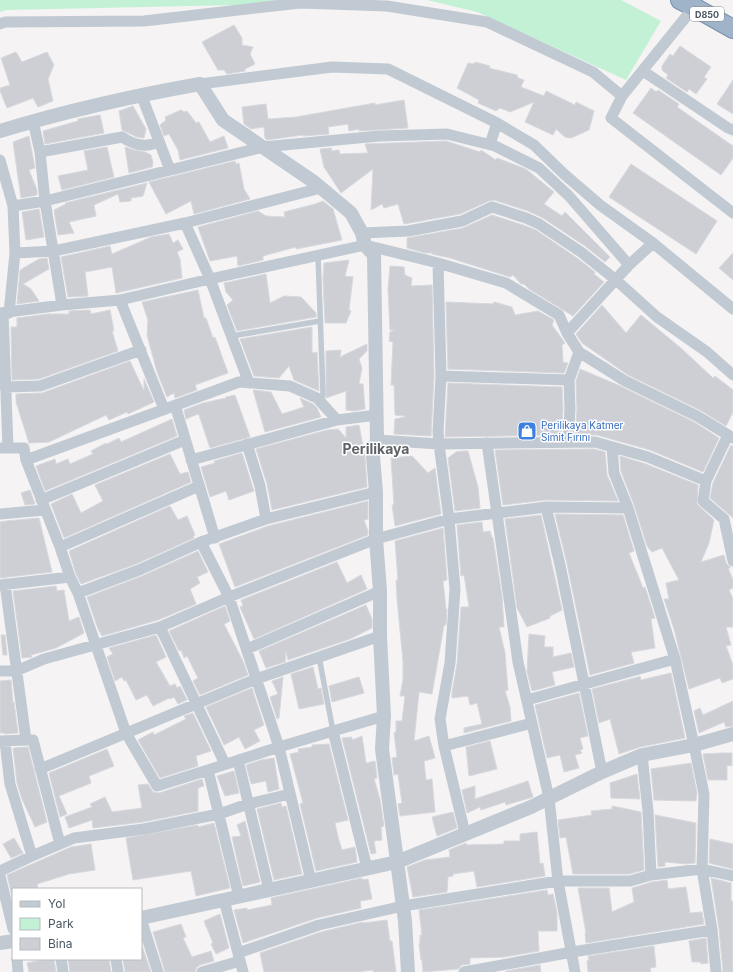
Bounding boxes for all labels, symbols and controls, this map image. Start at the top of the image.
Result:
road number: D850 [690,7,724,21]
place label: Perilikaya Katmer Simit Fırını [541,419,624,443]
shop icon: Perilikaya Katmer Simit Fırını [516,420,538,442]
district label: Perilikaya [343,440,409,457]
legend [12,888,142,960]
text: Yol [48,896,65,911]
text: Park [48,916,74,931]
text: Bina [48,936,73,951]

